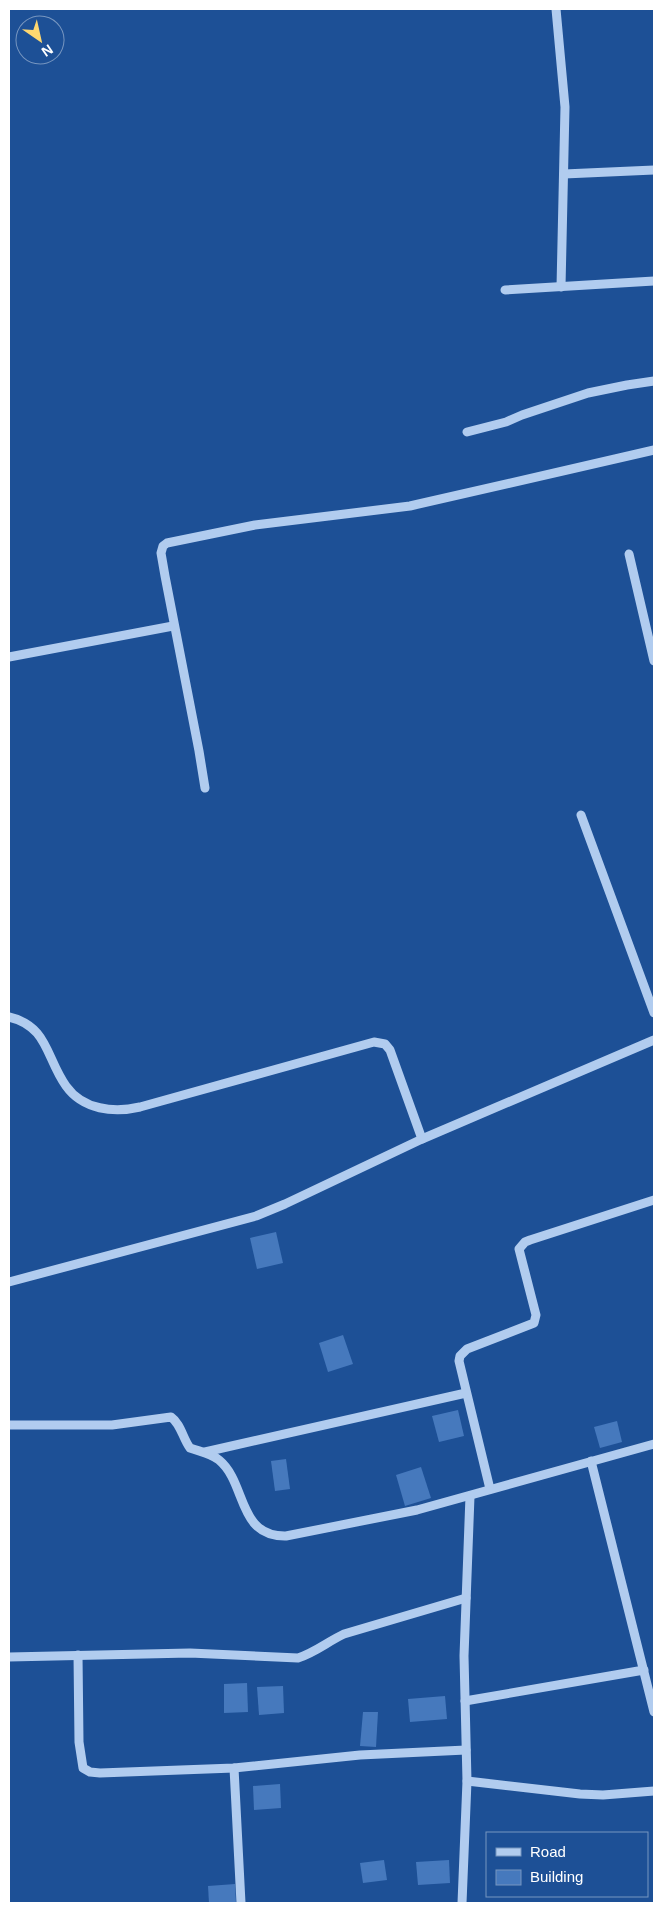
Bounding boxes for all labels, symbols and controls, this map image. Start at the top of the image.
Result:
north arrow [15,15,65,65]
text: N [39,41,56,60]
legend [486,1832,648,1897]
text: Road [530,1843,566,1860]
text: Building [530,1868,583,1885]

